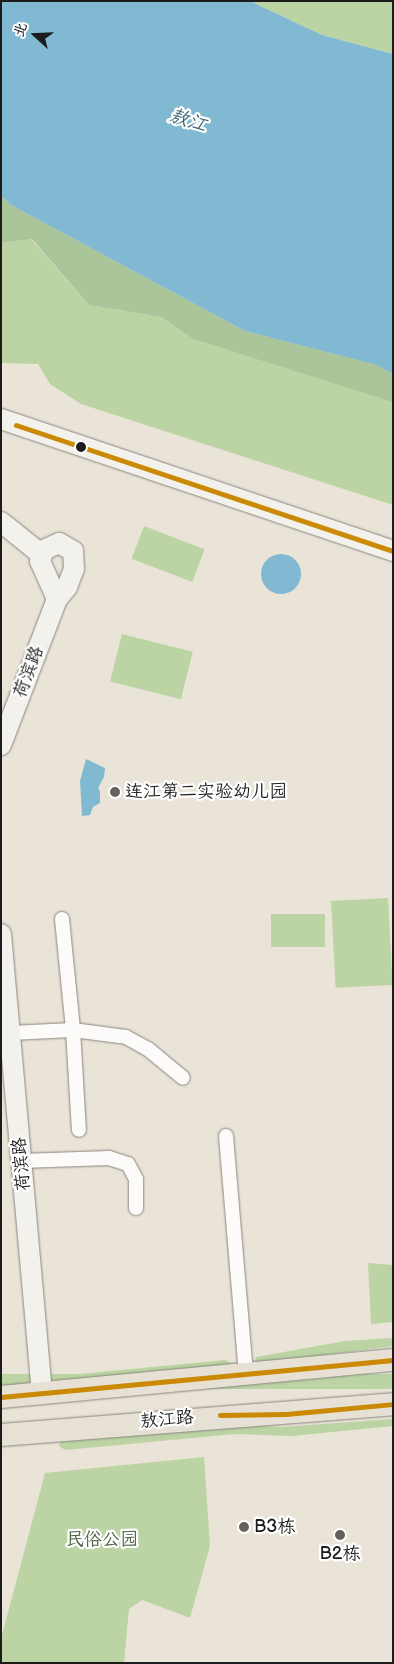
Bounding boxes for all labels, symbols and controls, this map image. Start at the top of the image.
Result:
north arrow [10,10,60,60]
text: 北 [10,20,31,39]
water label: 敖江 [166,104,210,138]
unlabelled marker [76,442,86,452]
street label: 荷滨路 [9,643,49,701]
place label: 连江第二实验幼儿园 [125,781,287,803]
marker: 连江第二实验幼儿园 [109,786,121,798]
street label: 荷滨路 [9,1136,35,1192]
street label: 敖江路 [139,1407,195,1433]
place label: B3栋 [254,1516,295,1538]
marker: B3栋 [238,1521,250,1533]
park label: 民俗公园 [66,1529,138,1551]
marker: B2栋 [334,1529,346,1541]
place label: B2栋 [320,1543,360,1565]

